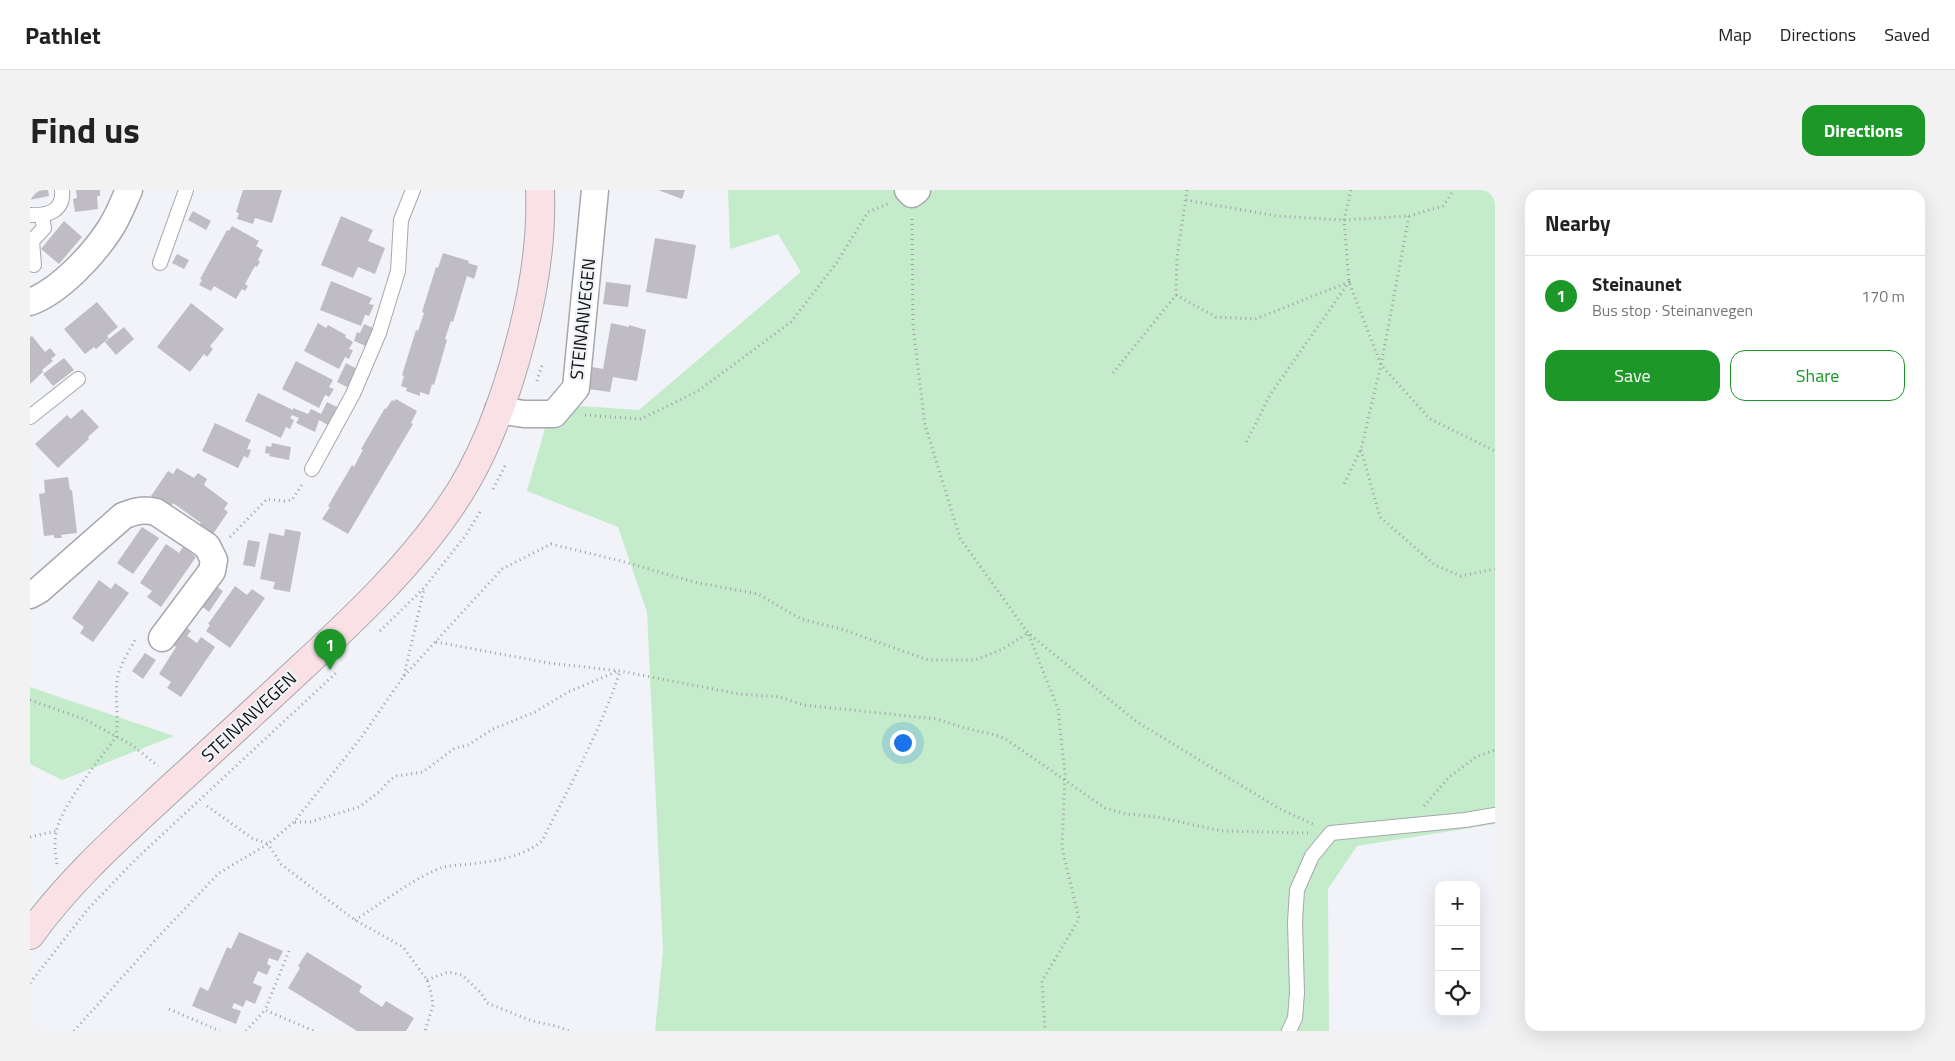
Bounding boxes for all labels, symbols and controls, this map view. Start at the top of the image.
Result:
text: Pathlet [25,17,101,53]
text: Map [1718,21,1752,48]
text: Directions [1780,21,1856,48]
text: Saved [1884,21,1930,48]
text: Find us [30,103,140,157]
button: Directions [1802,105,1925,156]
text: Nearby [1545,207,1610,239]
street label: STEINANVEGEN [563,257,602,381]
text: Steinaunet [1592,269,1682,298]
text: 1 [1557,284,1565,308]
text: 170 m [1861,284,1905,308]
text: Bus stop · Steinanvegen [1592,298,1753,322]
button: Save [1545,350,1720,401]
button: Share [1730,350,1905,401]
pin: 1 [314,629,346,670]
street label: STEINANVEGEN [195,665,303,768]
your location [890,730,916,756]
map controls [1435,881,1480,1016]
button: + [1435,881,1480,926]
button: − [1435,926,1480,971]
button: locate [1435,971,1480,1016]

